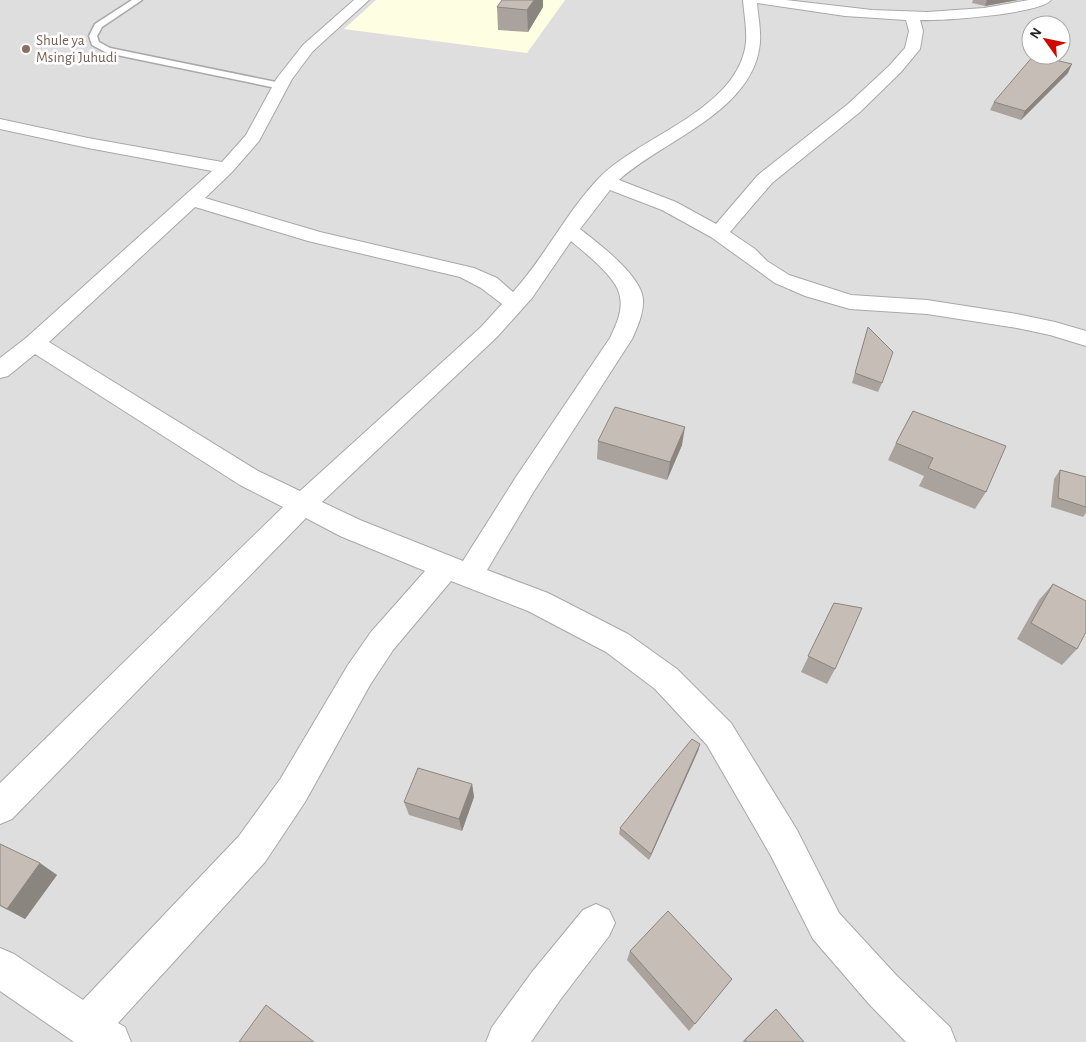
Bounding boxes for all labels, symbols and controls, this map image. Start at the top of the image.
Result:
north arrow [1021,15,1071,65]
text: N [1027,26,1044,41]
place label: Shule ya Msingi Juhudi [36,33,117,65]
marker: Shule ya Msingi Juhudi [20,43,32,55]

